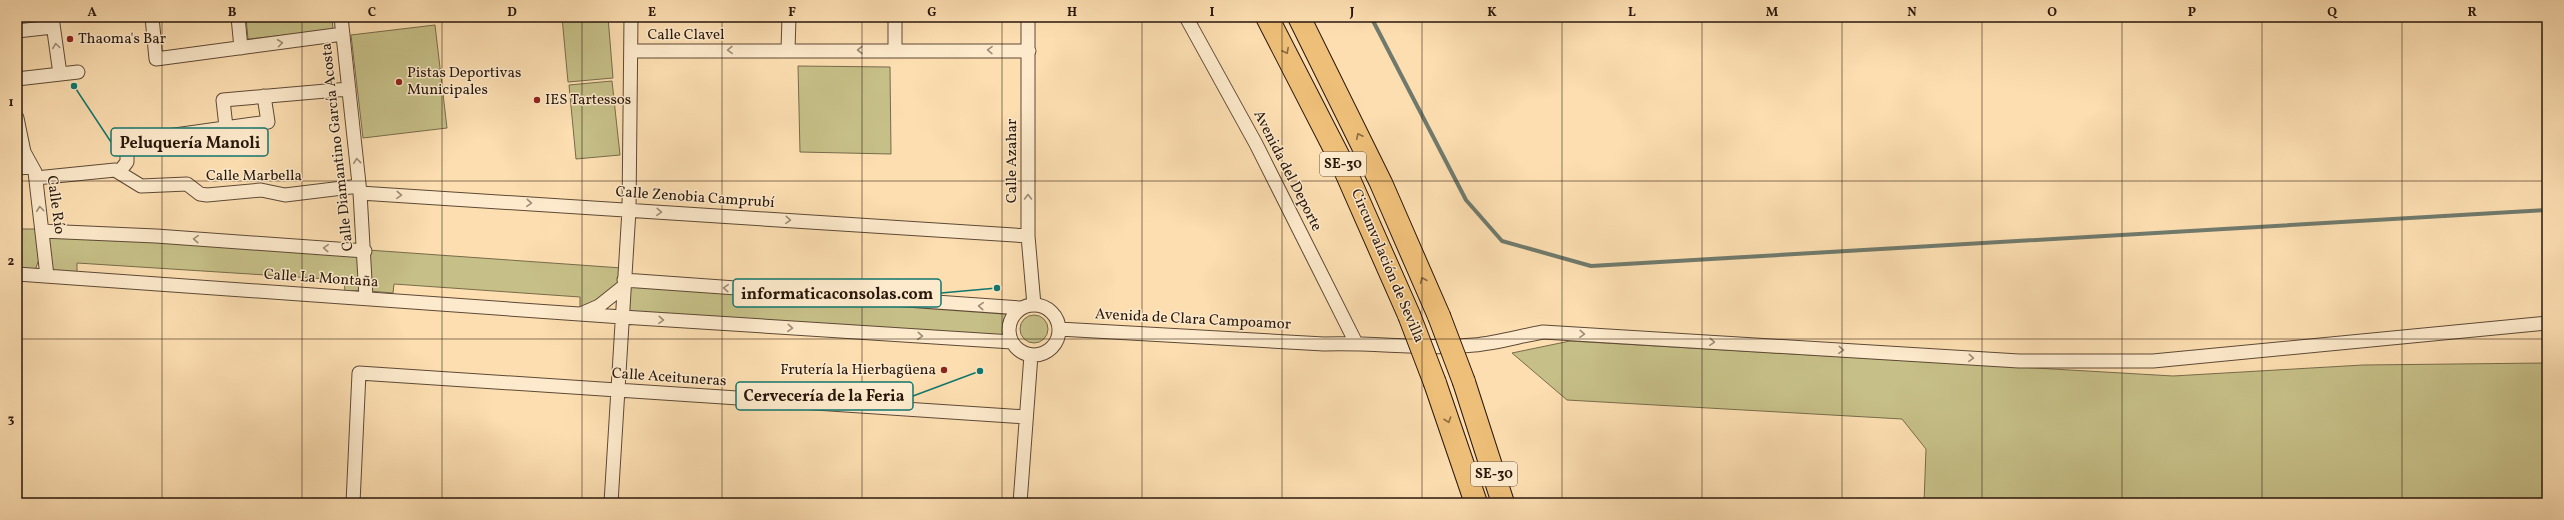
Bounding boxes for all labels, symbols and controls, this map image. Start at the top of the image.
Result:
text: A [87,4,97,22]
text: B [228,4,237,22]
text: C [368,4,376,22]
text: D [507,4,517,22]
text: E [648,4,656,22]
text: F [788,4,796,22]
text: G [927,4,937,22]
text: H [1067,4,1077,22]
text: I [1210,4,1215,22]
text: J [1349,4,1355,22]
text: K [1487,4,1497,22]
text: L [1628,4,1636,22]
text: M [1766,4,1779,22]
text: N [1907,4,1917,22]
text: O [2047,4,2057,22]
text: P [2188,4,2196,22]
text: Q [2327,4,2338,22]
text: R [2467,4,2477,22]
street label: Calle Clavel [647,25,725,46]
place label: Thaoma's Bar [78,29,166,50]
marker: Thaoma's Bar [65,34,75,44]
one-way arrow [277,39,283,48]
street label: Calle Diamantino García Acosta [317,42,359,252]
one-way arrow [52,43,61,49]
one-way arrow [727,46,733,54]
one-way arrow [857,46,863,54]
one-way arrow [987,46,993,54]
one-way arrow [1281,47,1289,54]
place label: Pistas Deportivas Municipales [407,63,521,101]
marker: Pistas Deportivas Municipales [394,77,404,87]
place label: IES Tartessos [545,90,631,111]
text: 1 [8,94,14,112]
marker: IES Tartessos [532,95,542,105]
street label: Avenida del Deporte [1247,107,1327,235]
street label: Calle Azahar [1002,119,1023,203]
callout: Peluquería Manoli [111,128,268,156]
one-way arrow [1356,132,1364,140]
text: Peluquería Manoli [120,133,261,155]
road number: SE-30 [1320,152,1366,176]
one-way arrow [353,158,362,164]
street label: Calle Marbella [206,166,302,187]
street label: Calle Río [40,174,70,236]
street label: Calle Zenobia Camprubí [615,182,776,214]
street label: Circunvalación de Sevilla [1345,186,1429,346]
one-way arrow [396,191,402,200]
one-way arrow [1024,194,1032,200]
one-way arrow [526,199,532,208]
one-way arrow [35,206,44,212]
one-way arrow [656,208,662,216]
one-way arrow [785,216,791,225]
one-way arrow [193,235,199,244]
one-way arrow [323,244,329,253]
text: 2 [8,253,15,271]
street label: Calle La Montaña [263,265,379,293]
one-way arrow [1420,277,1428,284]
callout: informaticaconsolas.com [733,279,941,307]
one-way arrow [723,283,729,292]
text: informaticaconsolas.com [741,284,933,306]
one-way arrow [978,301,984,310]
street label: Avenida de Clara Campoamor [1095,304,1291,336]
one-way arrow [658,315,664,324]
one-way arrow [787,324,793,333]
one-way arrow [1579,329,1585,338]
one-way arrow [917,332,923,341]
one-way arrow [1709,338,1715,346]
one-way arrow [1838,346,1844,355]
one-way arrow [1968,354,1974,363]
place label: Frutería la Hierbagüena [780,360,936,381]
street label: Calle Aceituneras [611,364,727,392]
marker: Frutería la Hierbagüena [939,365,949,375]
callout: Cervecería de la Feria [736,382,913,410]
text: Cervecería de la Feria [743,386,905,408]
text: 3 [8,411,15,429]
one-way arrow [1443,416,1452,423]
road number: SE-30 [1471,462,1517,486]

